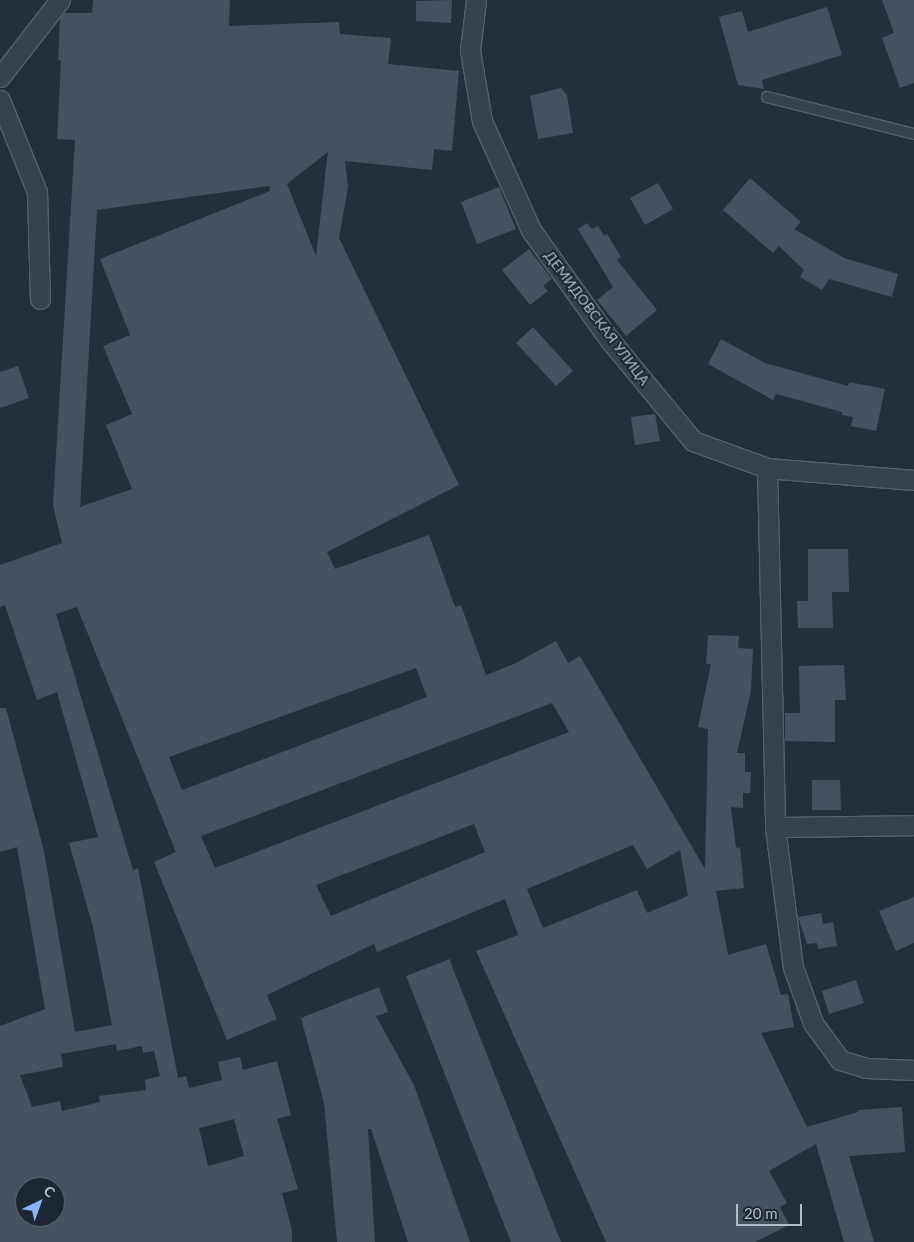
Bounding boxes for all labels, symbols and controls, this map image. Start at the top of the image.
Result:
street label: ДЕМИДОВСКАЯ УЛИЦА [541,247,653,389]
north arrow [15,1177,65,1227]
text: С [41,1182,59,1201]
scale bar [739,1194,805,1226]
text: 20 m [744,1204,778,1222]

